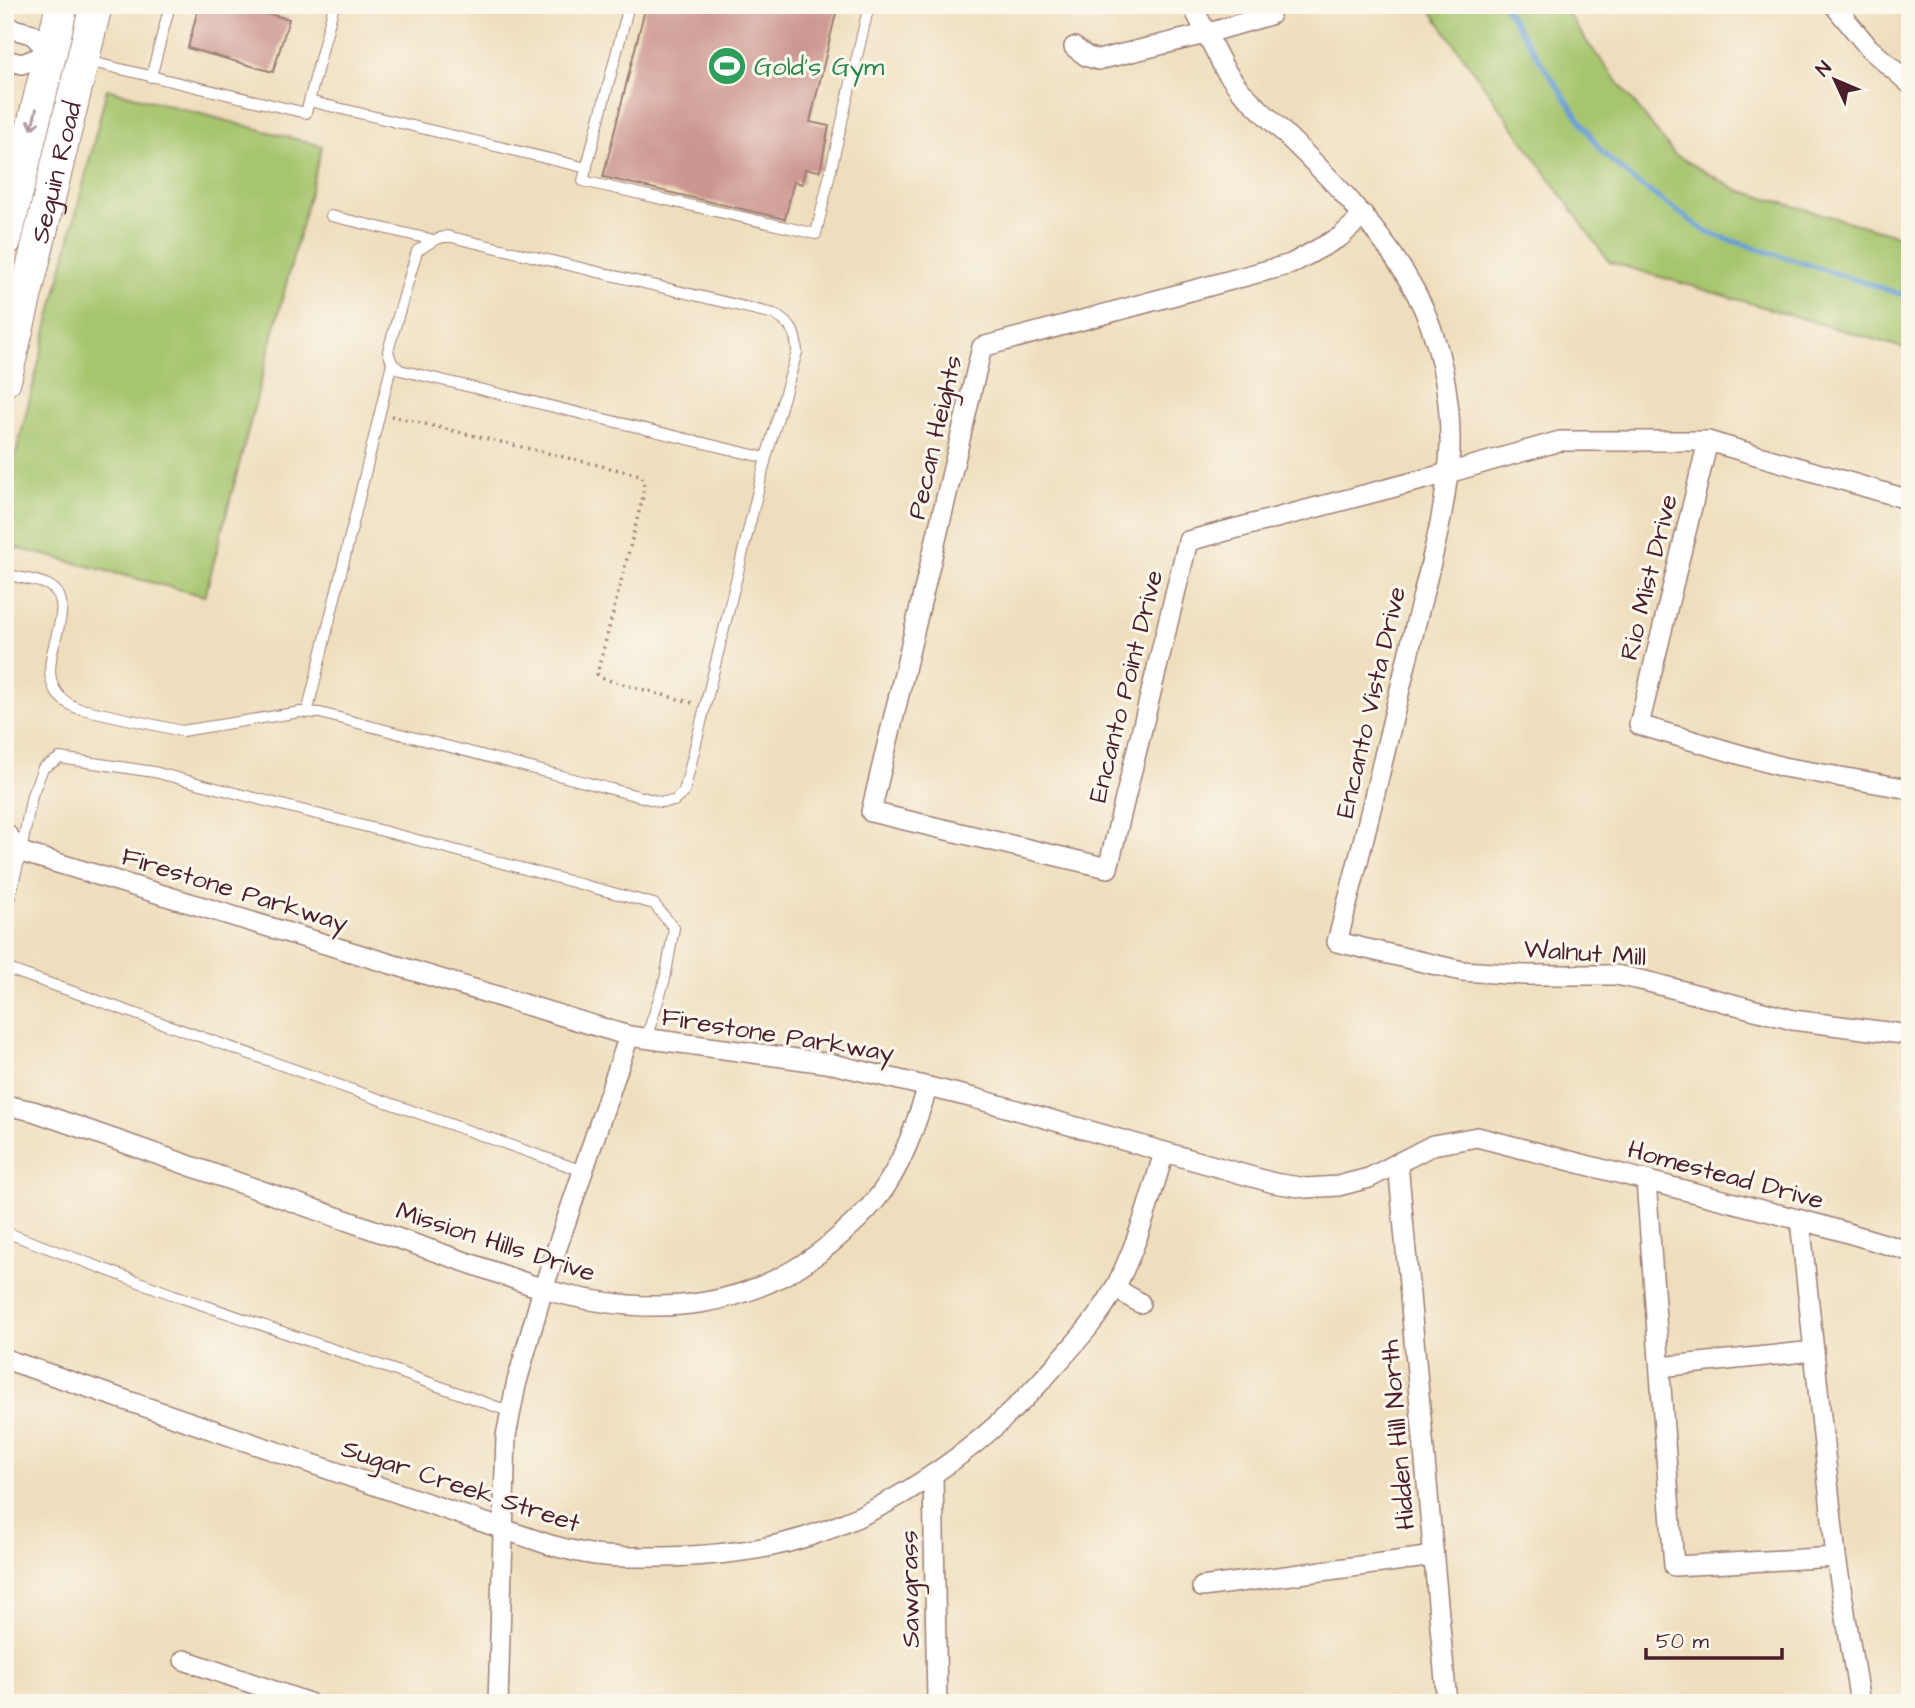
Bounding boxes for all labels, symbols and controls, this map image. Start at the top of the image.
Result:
sports icon: Gold's Gym [706,45,748,87]
north arrow [1800,46,1870,116]
place label: Gold's Gym [754,49,885,87]
text: N [1810,56,1838,83]
street label: Seguin Road [22,98,91,247]
one-way arrow [27,107,40,130]
street label: Pecan Heights [899,352,973,523]
street label: Rio Mist Drive [1611,491,1687,664]
street label: Encanto Point Drive [1080,566,1172,806]
street label: Encanto Vista Drive [1327,583,1415,822]
street label: Firestone Parkway [117,838,352,943]
street label: Walnut Mill [1523,931,1647,975]
street label: Firestone Parkway [659,999,897,1073]
street label: Homestead Drive [1624,1131,1828,1218]
street label: Mission Hills Drive [391,1193,600,1291]
street label: Hidden Hill North [1372,1338,1424,1531]
street label: Sugar Creek Street [336,1430,585,1544]
street label: Sawgrass [891,1530,931,1648]
scale bar [1646,1617,1782,1661]
text: 50 m [1656,1627,1710,1656]

